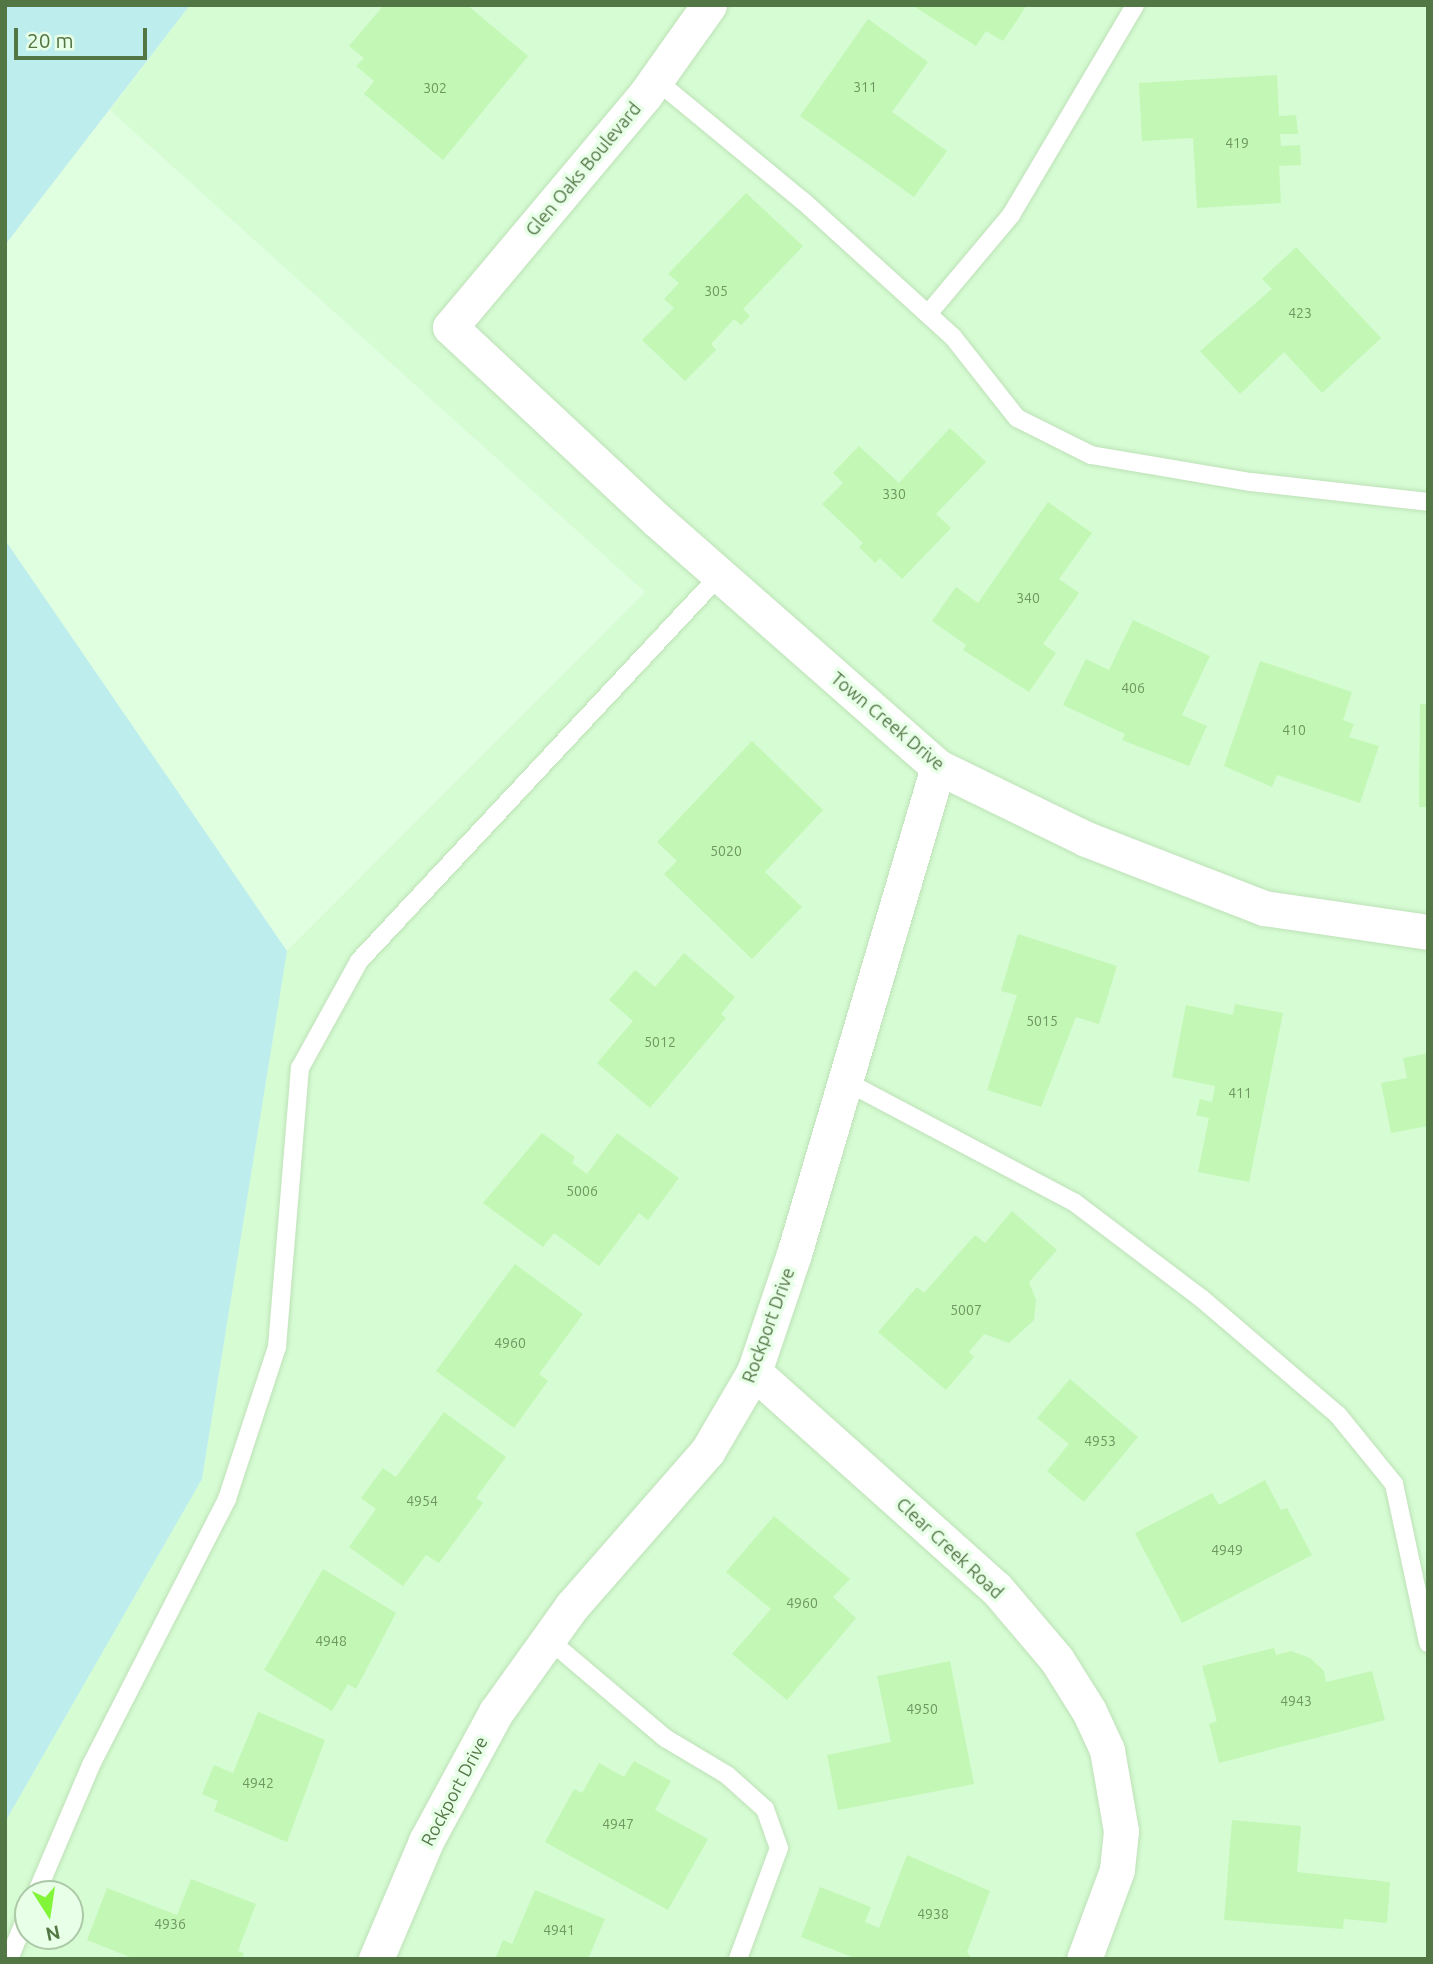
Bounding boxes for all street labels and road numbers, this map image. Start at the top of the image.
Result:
street label: Glen Oaks Boulevard [521,98,645,240]
street label: Town Creek Drive [827,667,949,775]
street label: Rockport Drive [737,1265,799,1385]
street label: Clear Creek Road [892,1493,1008,1603]
street label: Rockport Drive [416,1733,492,1849]

